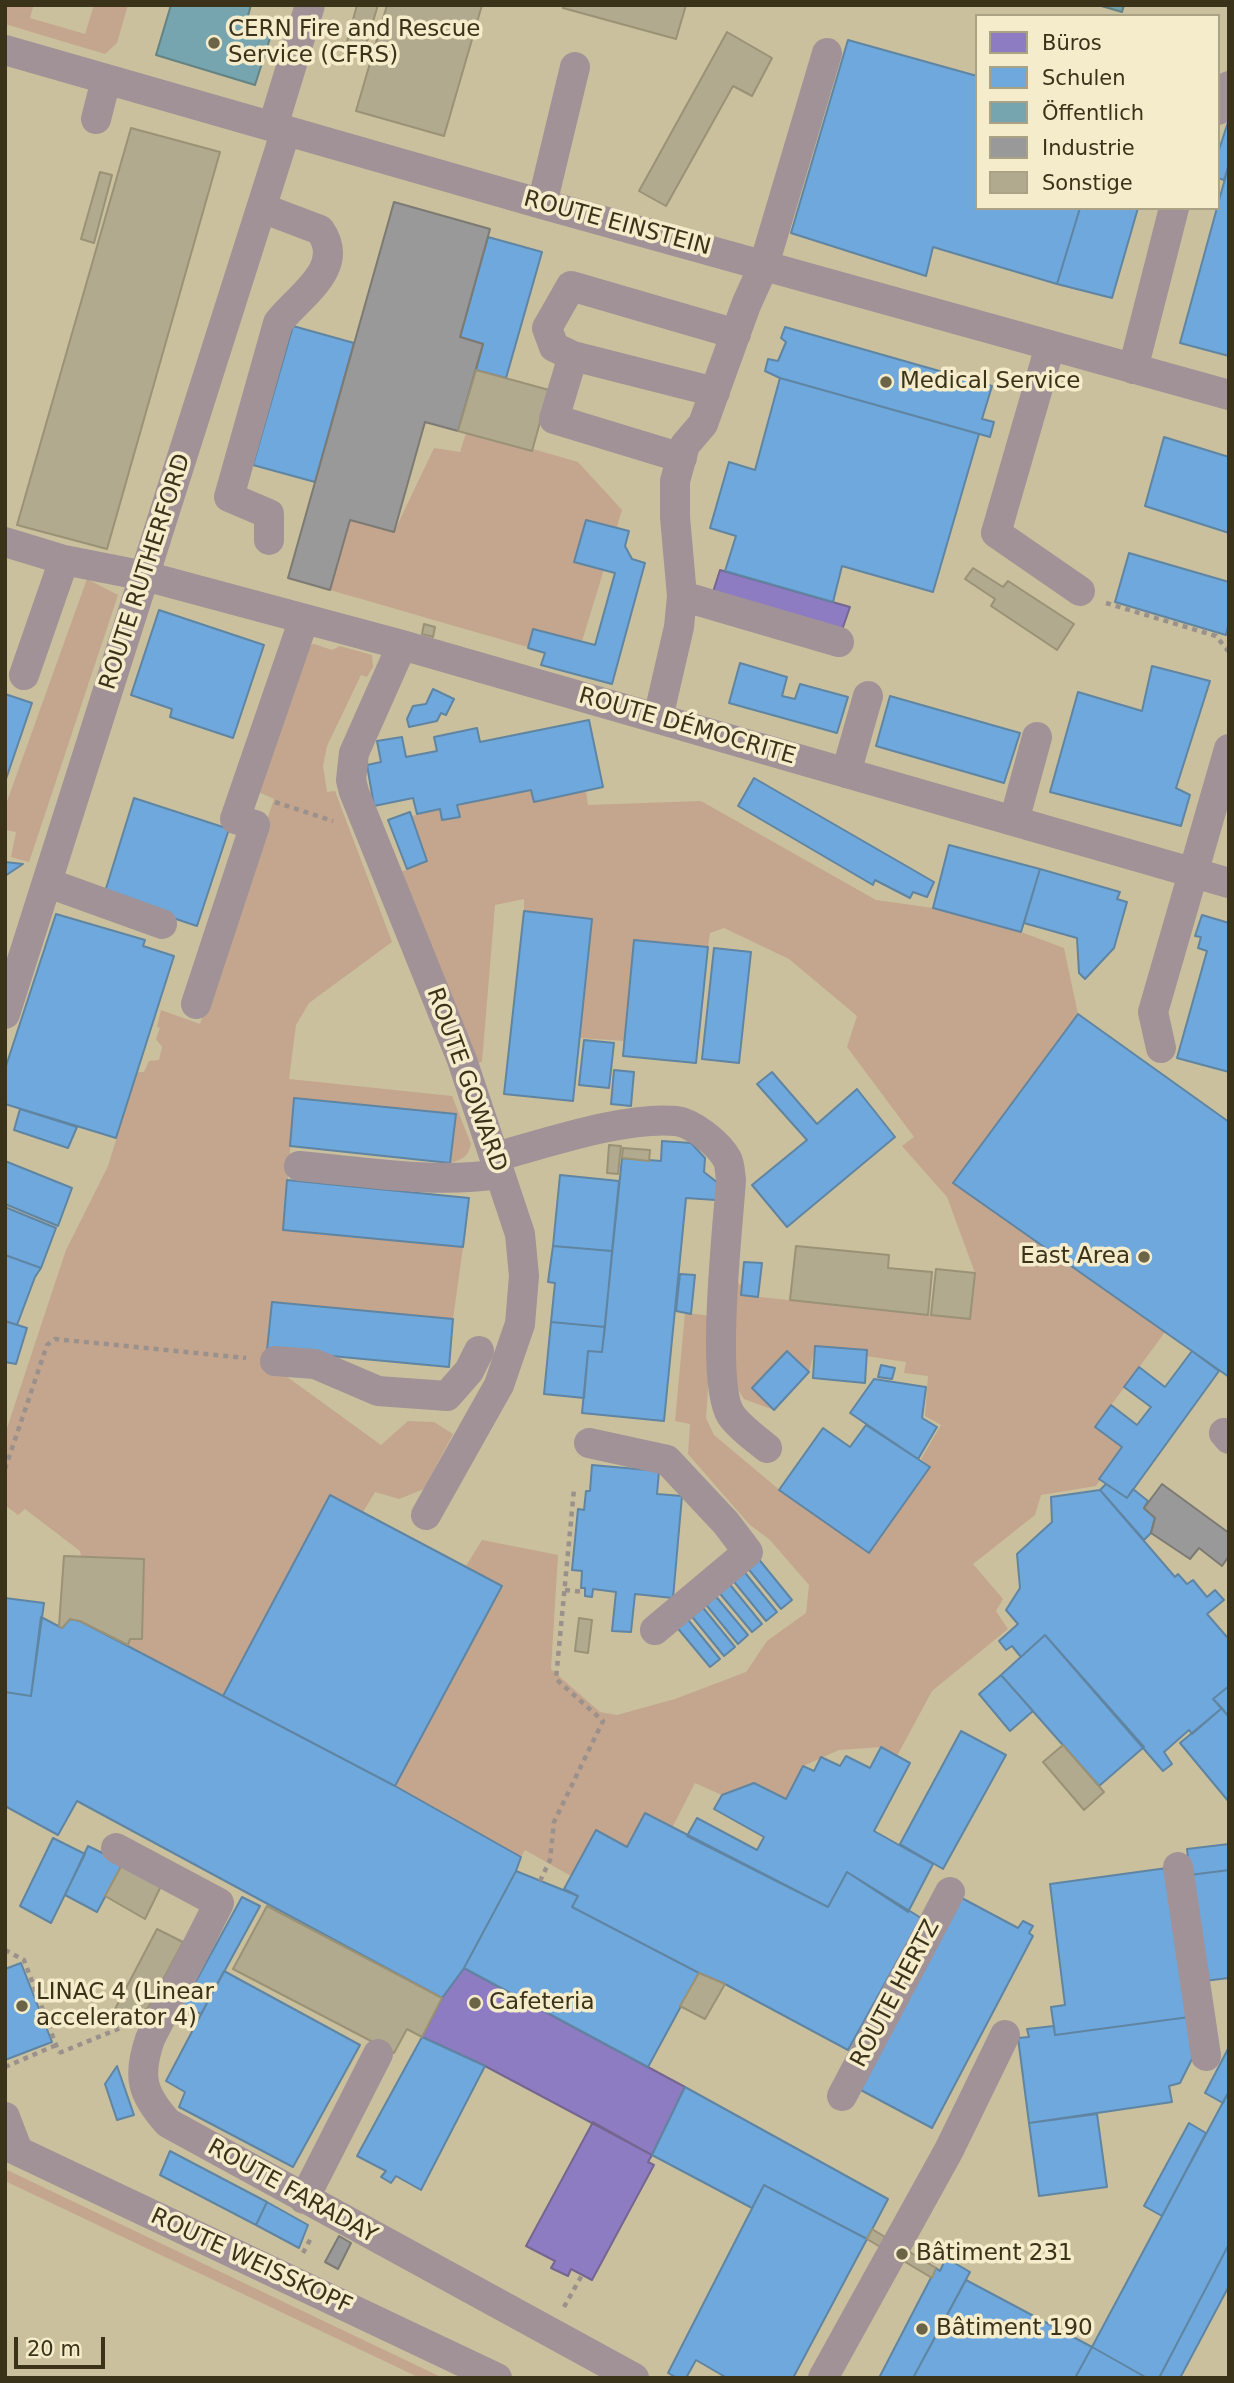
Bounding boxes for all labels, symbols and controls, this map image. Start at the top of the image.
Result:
legend [975,14,1220,210]
place label: CERN Fire and Rescue Service (CFRS) [228,16,480,70]
text: Büros [1042,31,1102,55]
marker: CERN Fire and Rescue Service (CFRS) [206,35,222,51]
text: Schulen [1042,66,1126,90]
text: Öffentlich [1042,101,1144,125]
text: Industrie [1042,136,1135,160]
text: Sonstige [1042,171,1133,195]
street label: ROUTE EINSTEIN [520,186,714,262]
place label: Medical Service [900,368,1080,396]
marker: Medical Service [878,374,894,390]
street label: ROUTE RUTHERFORD [95,451,197,693]
street label: ROUTE DÉMOCRITE [575,683,799,771]
street label: ROUTE GOWARD [420,984,512,1176]
place label: East Area [1020,1243,1130,1271]
marker: East Area [1136,1249,1152,1265]
street label: ROUTE HERTZ [846,1916,946,2072]
place label: LINAC 4 (Linear accelerator 4) [36,1979,214,2033]
place label: Cafeteria [489,1989,595,2017]
marker: Cafeteria [467,1995,483,2011]
marker: LINAC 4 (Linear accelerator 4) [14,1998,30,2014]
street label: ROUTE FARADAY [202,2134,382,2250]
street label: ROUTE WEISSKOPF [146,2203,356,2321]
place label: Bâtiment 231 [916,2240,1073,2268]
marker: Bâtiment 231 [894,2246,910,2262]
place label: Bâtiment 190 [936,2315,1093,2343]
marker: Bâtiment 190 [914,2321,930,2337]
scale bar [18,2324,108,2368]
text: 20 m [27,2337,81,2361]

